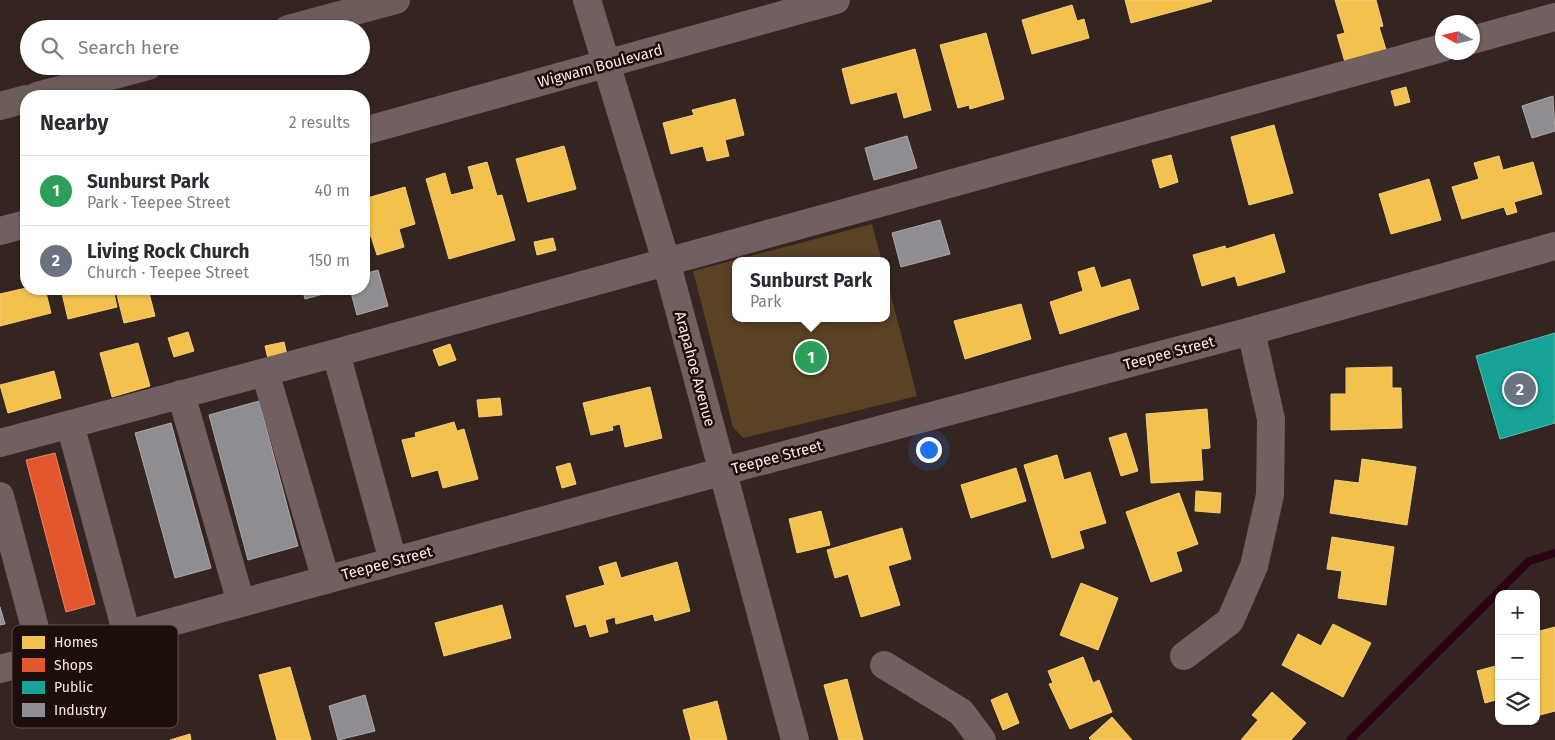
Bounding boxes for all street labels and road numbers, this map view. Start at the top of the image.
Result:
street label: Wigwam Boulevard [536,41,664,91]
street label: Arapahoe Avenue [671,309,719,429]
street label: Teepee Street [1122,332,1217,374]
street label: Teepee Street [730,436,825,478]
street label: Teepee Street [340,542,435,584]

